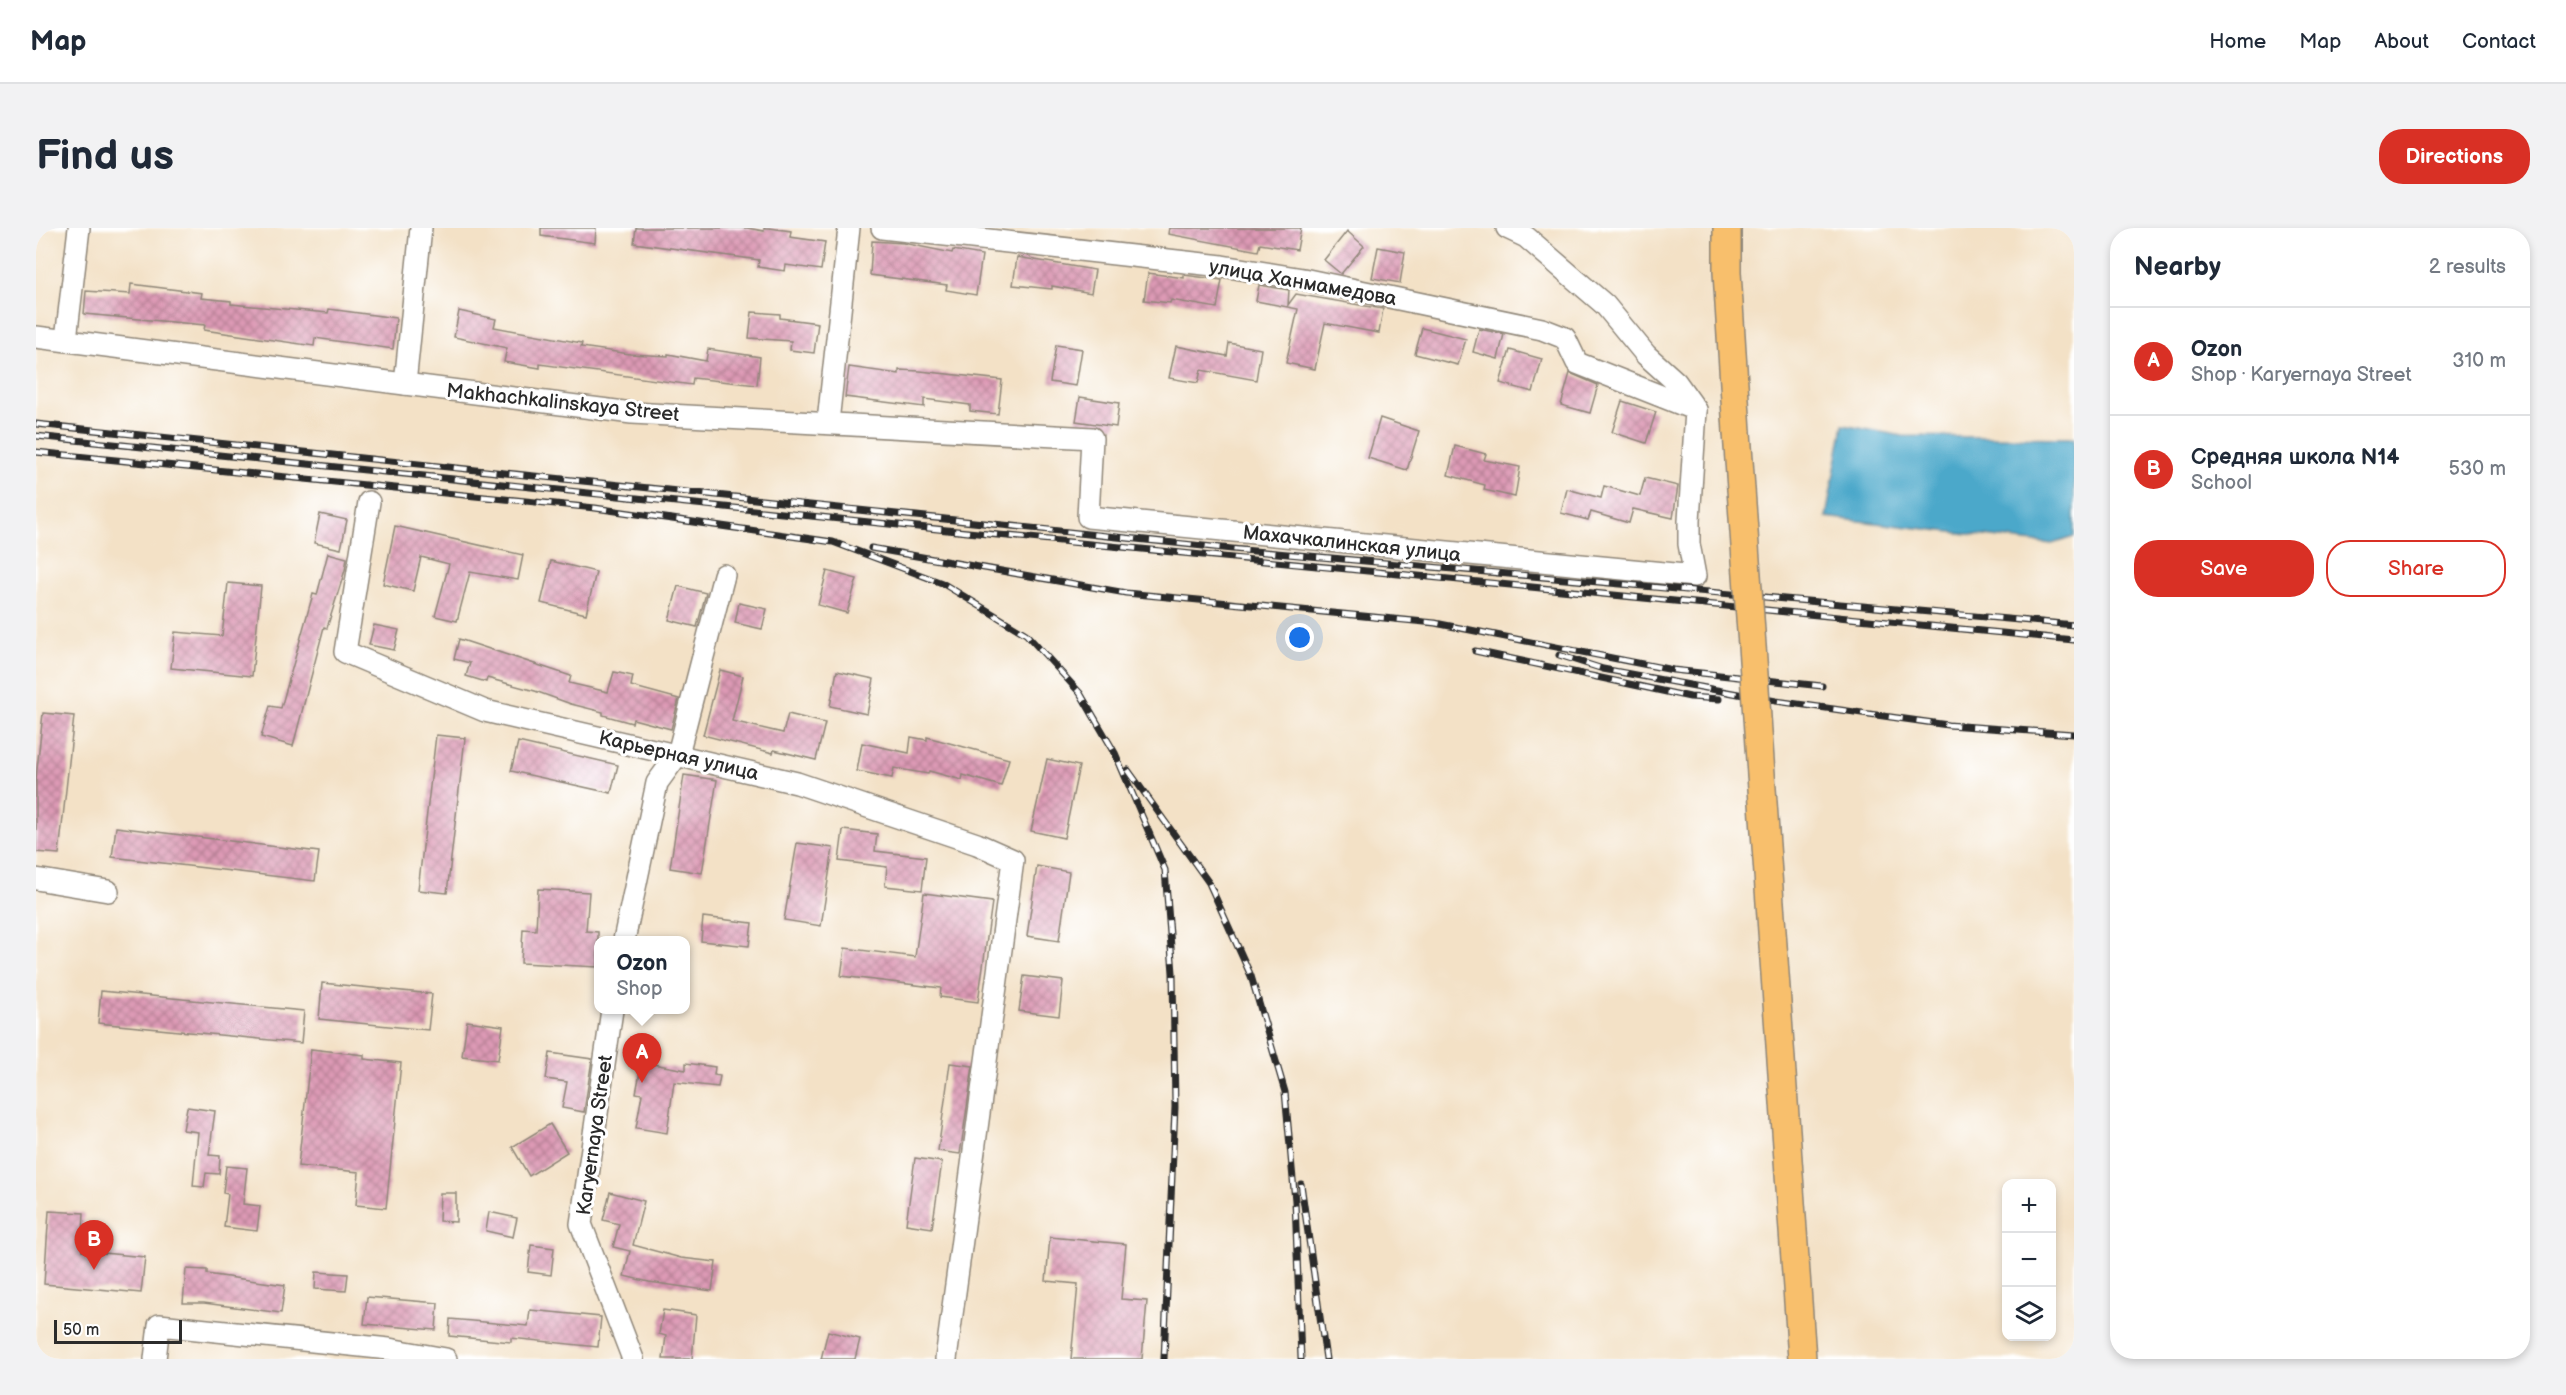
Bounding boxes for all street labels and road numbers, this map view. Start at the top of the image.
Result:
street label: улица Ханмамедова [1207,255,1399,311]
street label: Makhachkalinskaya Street [445,379,681,427]
street label: Махачкалинская улица [1242,521,1462,567]
street label: Карьерная улица [597,726,761,786]
street label: Karyernaya Street [572,1054,618,1217]

